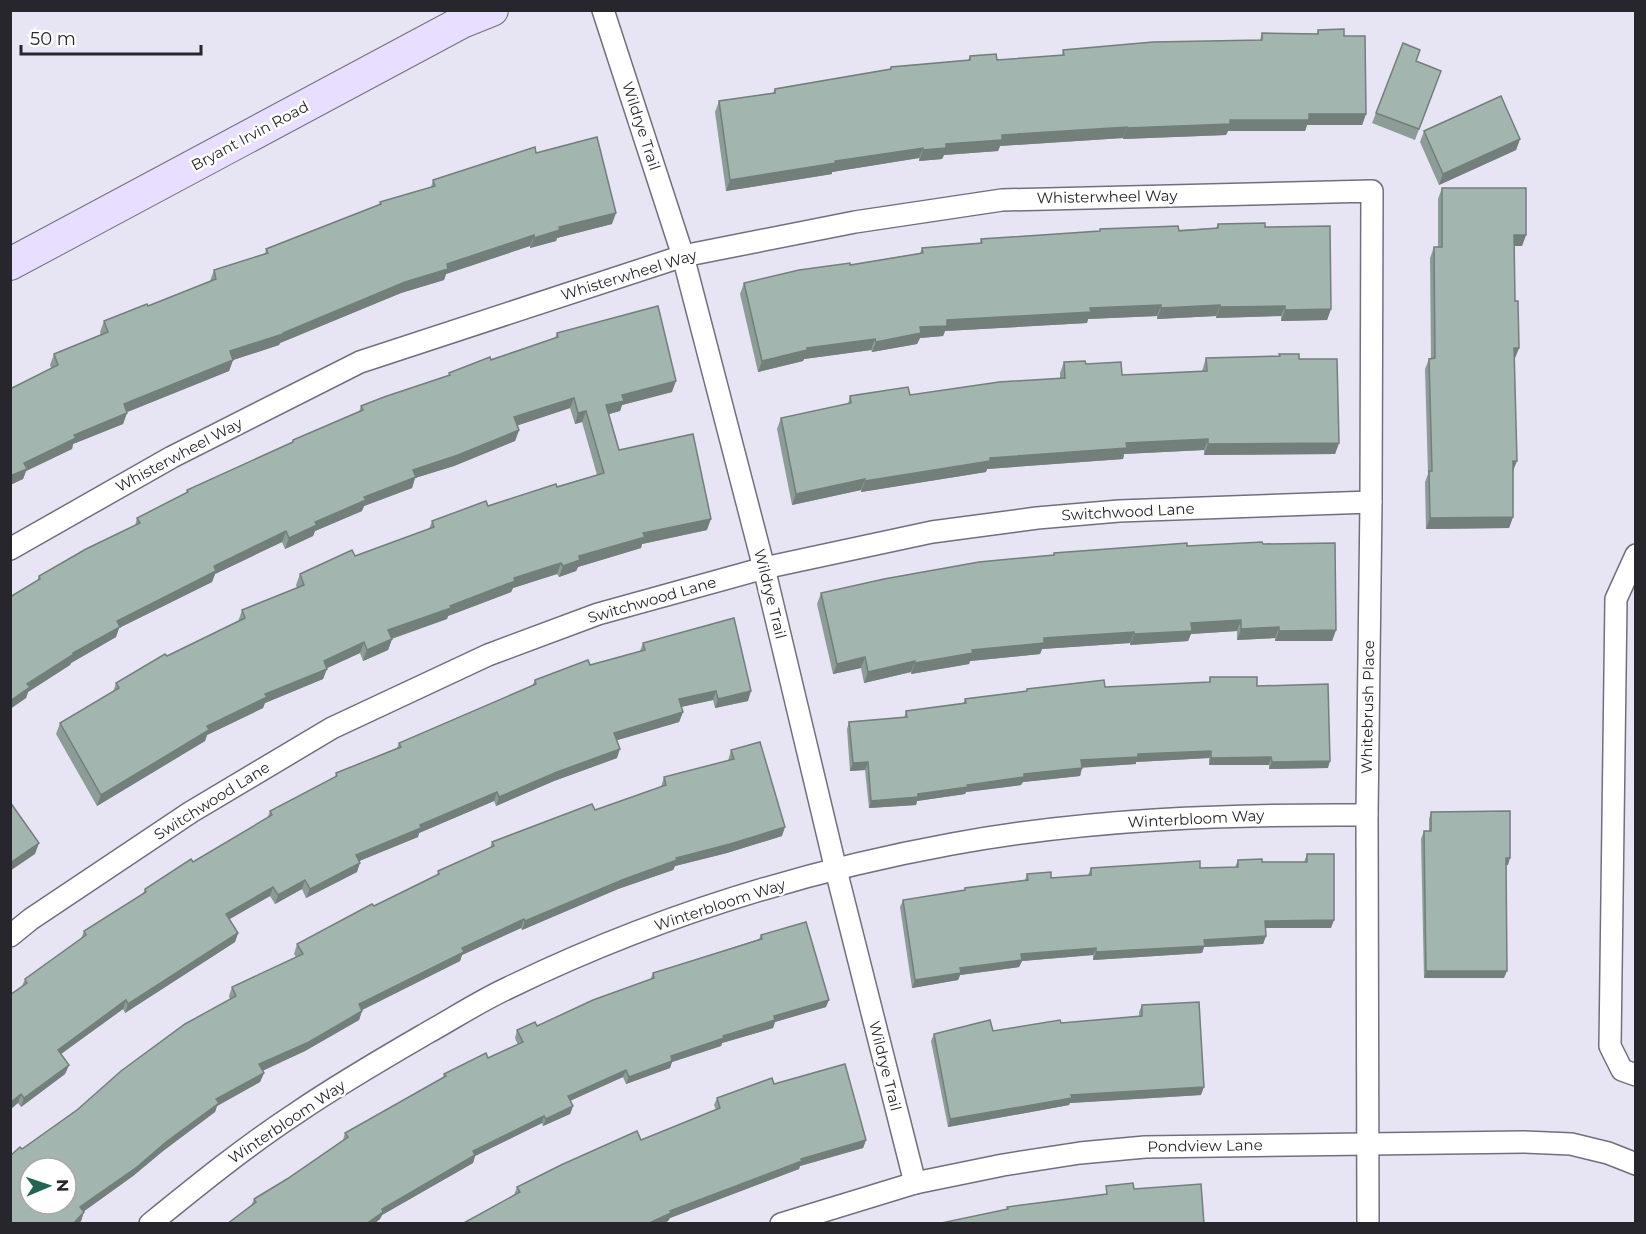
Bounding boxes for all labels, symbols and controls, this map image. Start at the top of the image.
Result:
scale bar [21,18,201,56]
text: 50 m [30,28,76,50]
street label: Wildrye Trail [618,79,665,173]
street label: Bryant Irvin Road [188,97,312,175]
street label: Whisterwheel Way [1036,186,1178,207]
street label: Whisterwheel Way [559,245,700,304]
street label: Whisterwheel Way [112,413,246,496]
street label: Switchwood Lane [1061,499,1195,524]
street label: Wildrye Trail [750,547,791,641]
street label: Switchwood Lane [585,572,718,627]
street label: Whitebrush Place [1357,640,1378,774]
street label: Switchwood Lane [150,757,273,844]
street label: Winterbloom Way [1127,805,1266,832]
street label: Winterbloom Way [652,874,789,935]
street label: Wildrye Trail [865,1019,906,1113]
street label: Winterbloom Way [225,1075,349,1168]
street label: Pondview Lane [1147,1135,1263,1156]
north arrow [18,1156,78,1216]
text: N [53,1179,72,1192]

